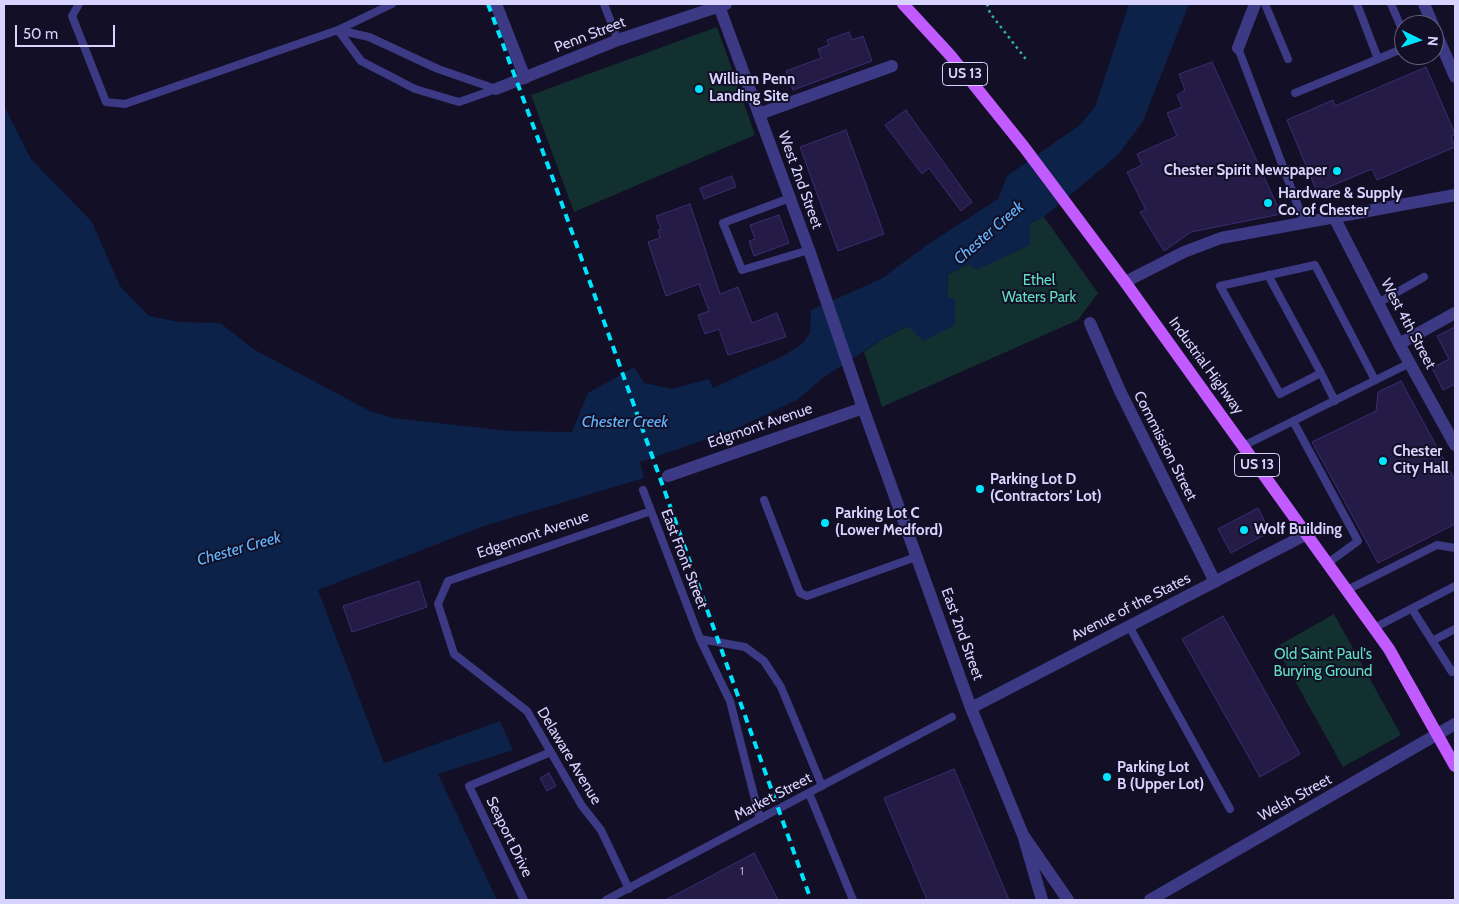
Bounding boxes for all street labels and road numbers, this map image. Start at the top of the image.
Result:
street label: Penn Street [552,13,628,57]
road number: US 13 [942,62,988,86]
street label: West 2nd Street [774,129,826,231]
street label: West 4th Street [1377,276,1439,372]
street label: Industrial Highway [1165,314,1247,418]
street label: Commission Street [1130,388,1200,504]
street label: Edgmont Avenue [705,400,815,452]
road number: US 13 [1234,454,1280,476]
street label: Edgemont Avenue [475,507,591,563]
street label: East Front Street [657,507,711,611]
street label: Avenue of the States [1068,569,1194,645]
street label: East 2nd Street [937,586,987,682]
street label: Delaware Avenue [533,704,605,808]
street label: Market Street [731,769,815,825]
street label: Welsh Street [1255,770,1335,826]
street label: Seaport Drive [482,794,536,880]

